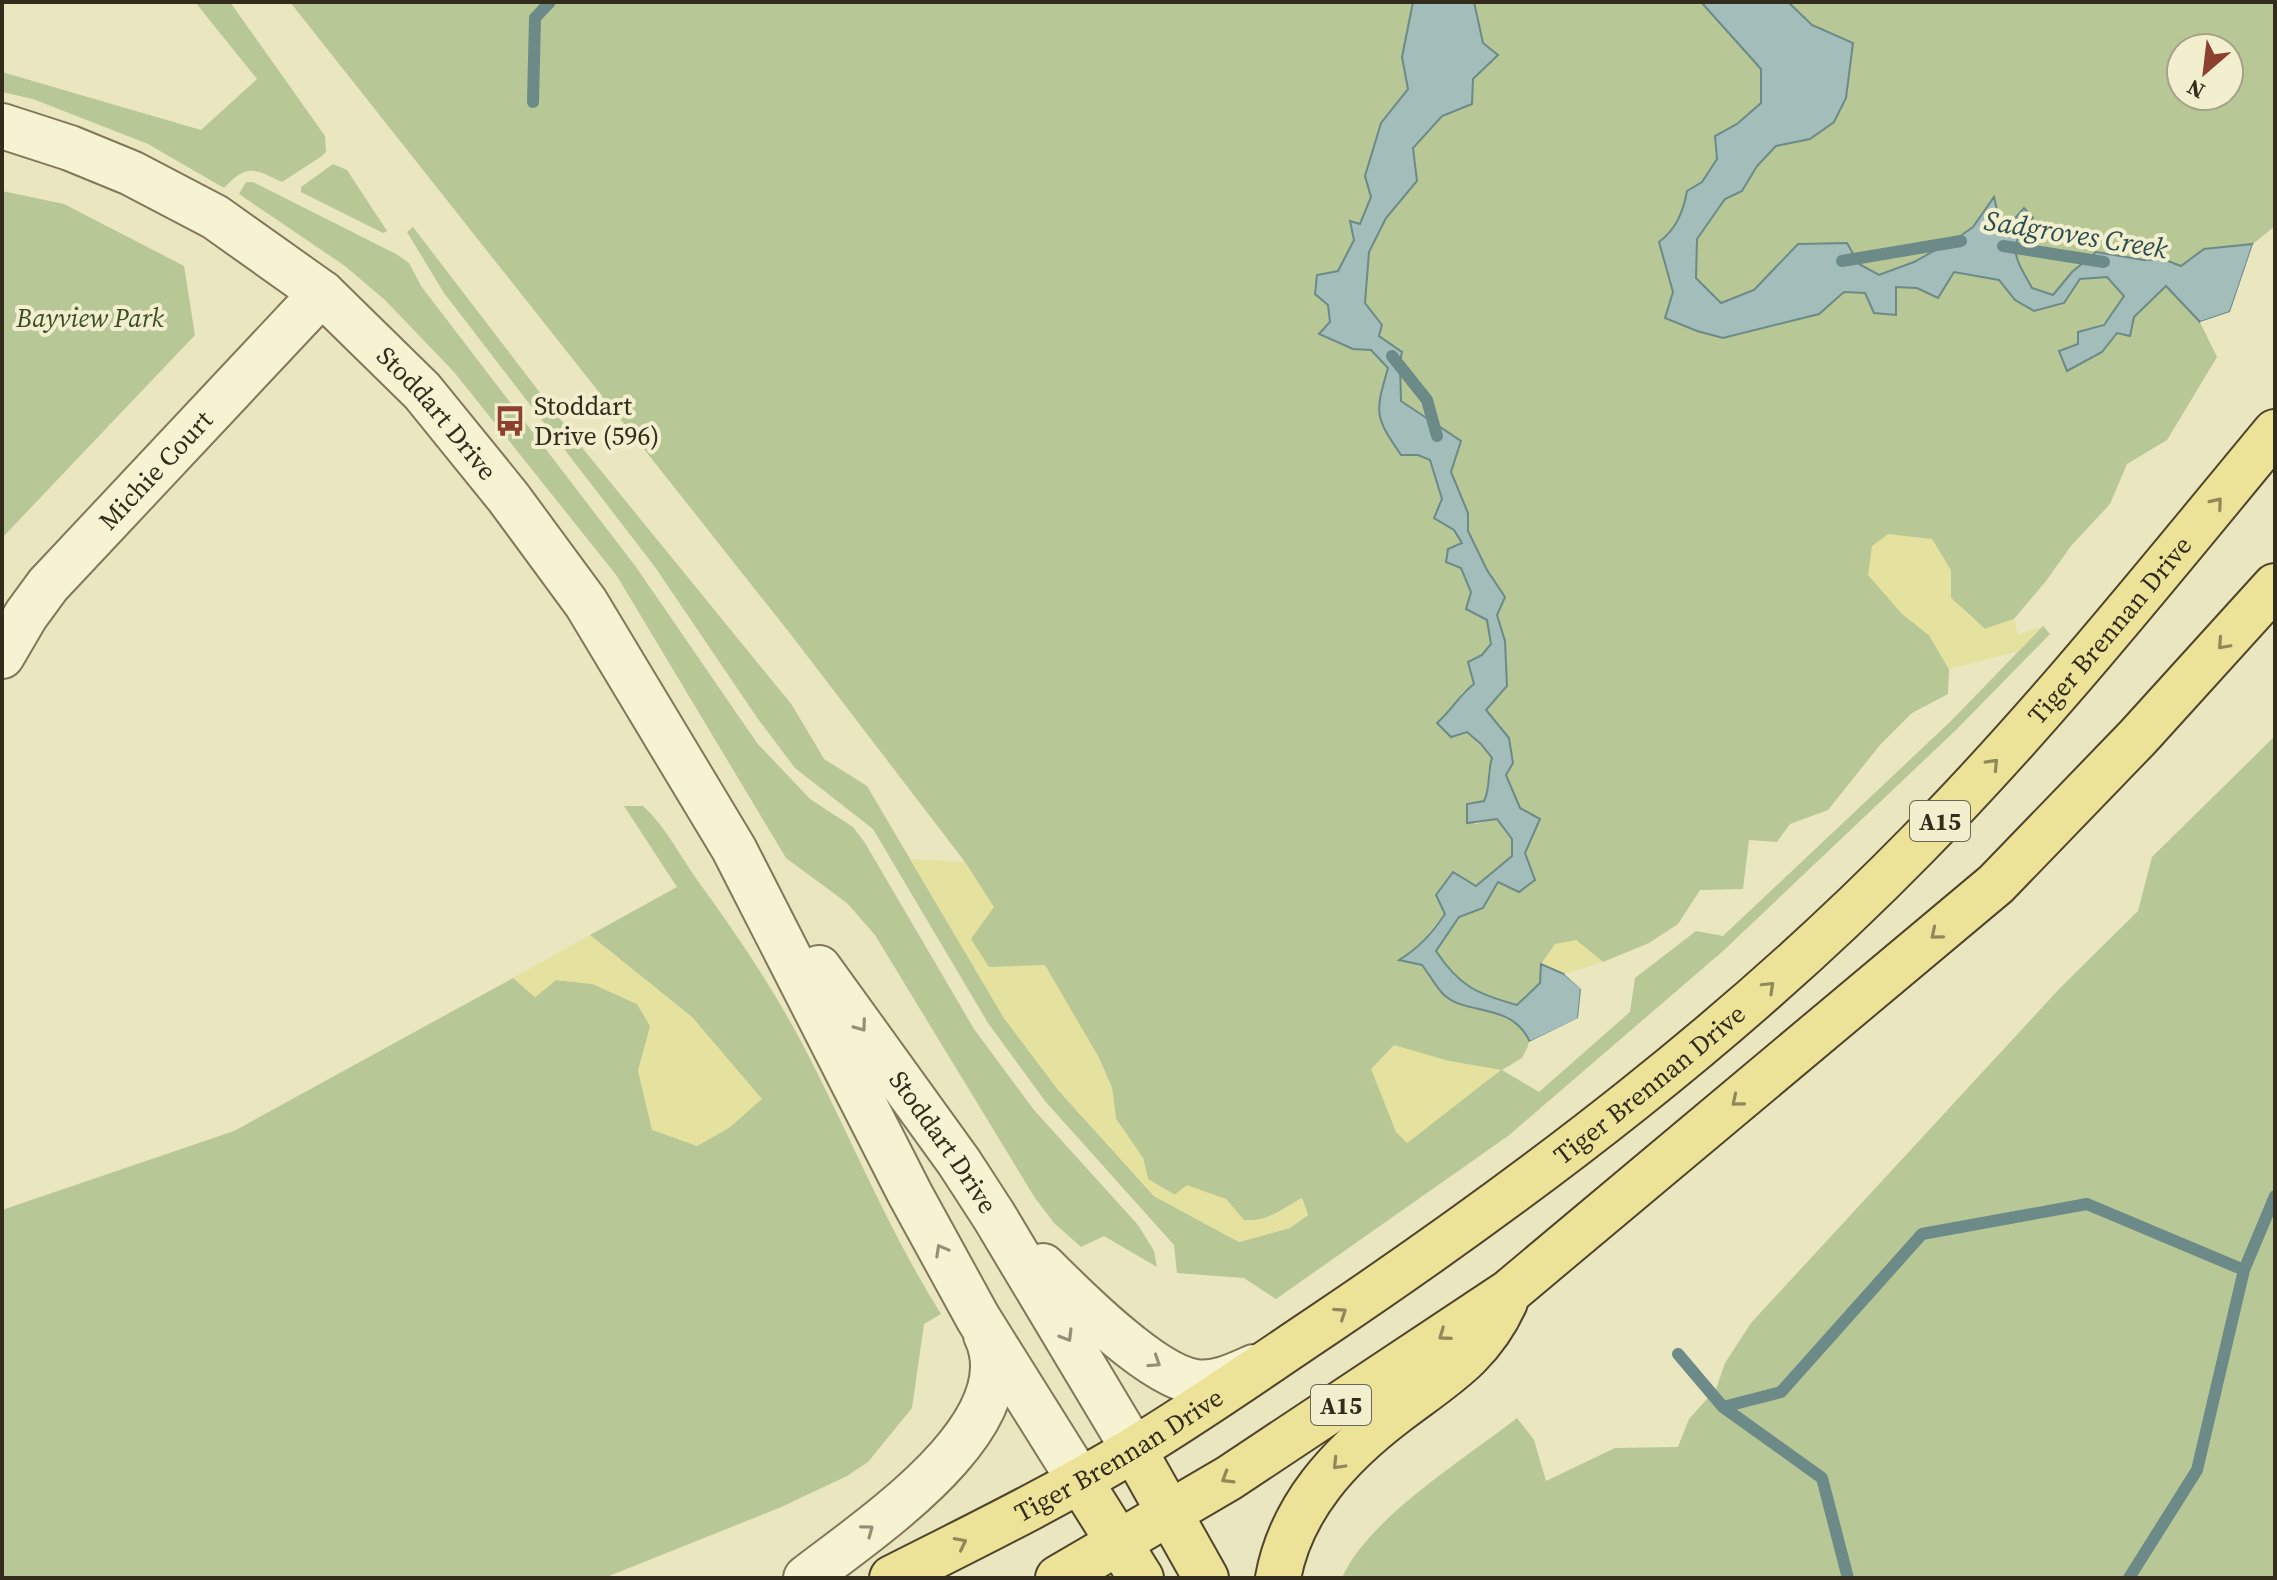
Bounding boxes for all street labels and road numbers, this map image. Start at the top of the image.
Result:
street label: Stoddart Drive [369,338,505,488]
street label: Michie Court [91,402,221,538]
street label: Tiger Brennan Drive [2019,528,2200,732]
road number: A15 [1910,801,1970,841]
street label: Tiger Brennan Drive [1546,996,1753,1173]
street label: Stoddart Drive [881,1063,1006,1221]
street label: Tiger Brennan Drive [1008,1379,1230,1531]
road number: A15 [1311,1385,1371,1425]

